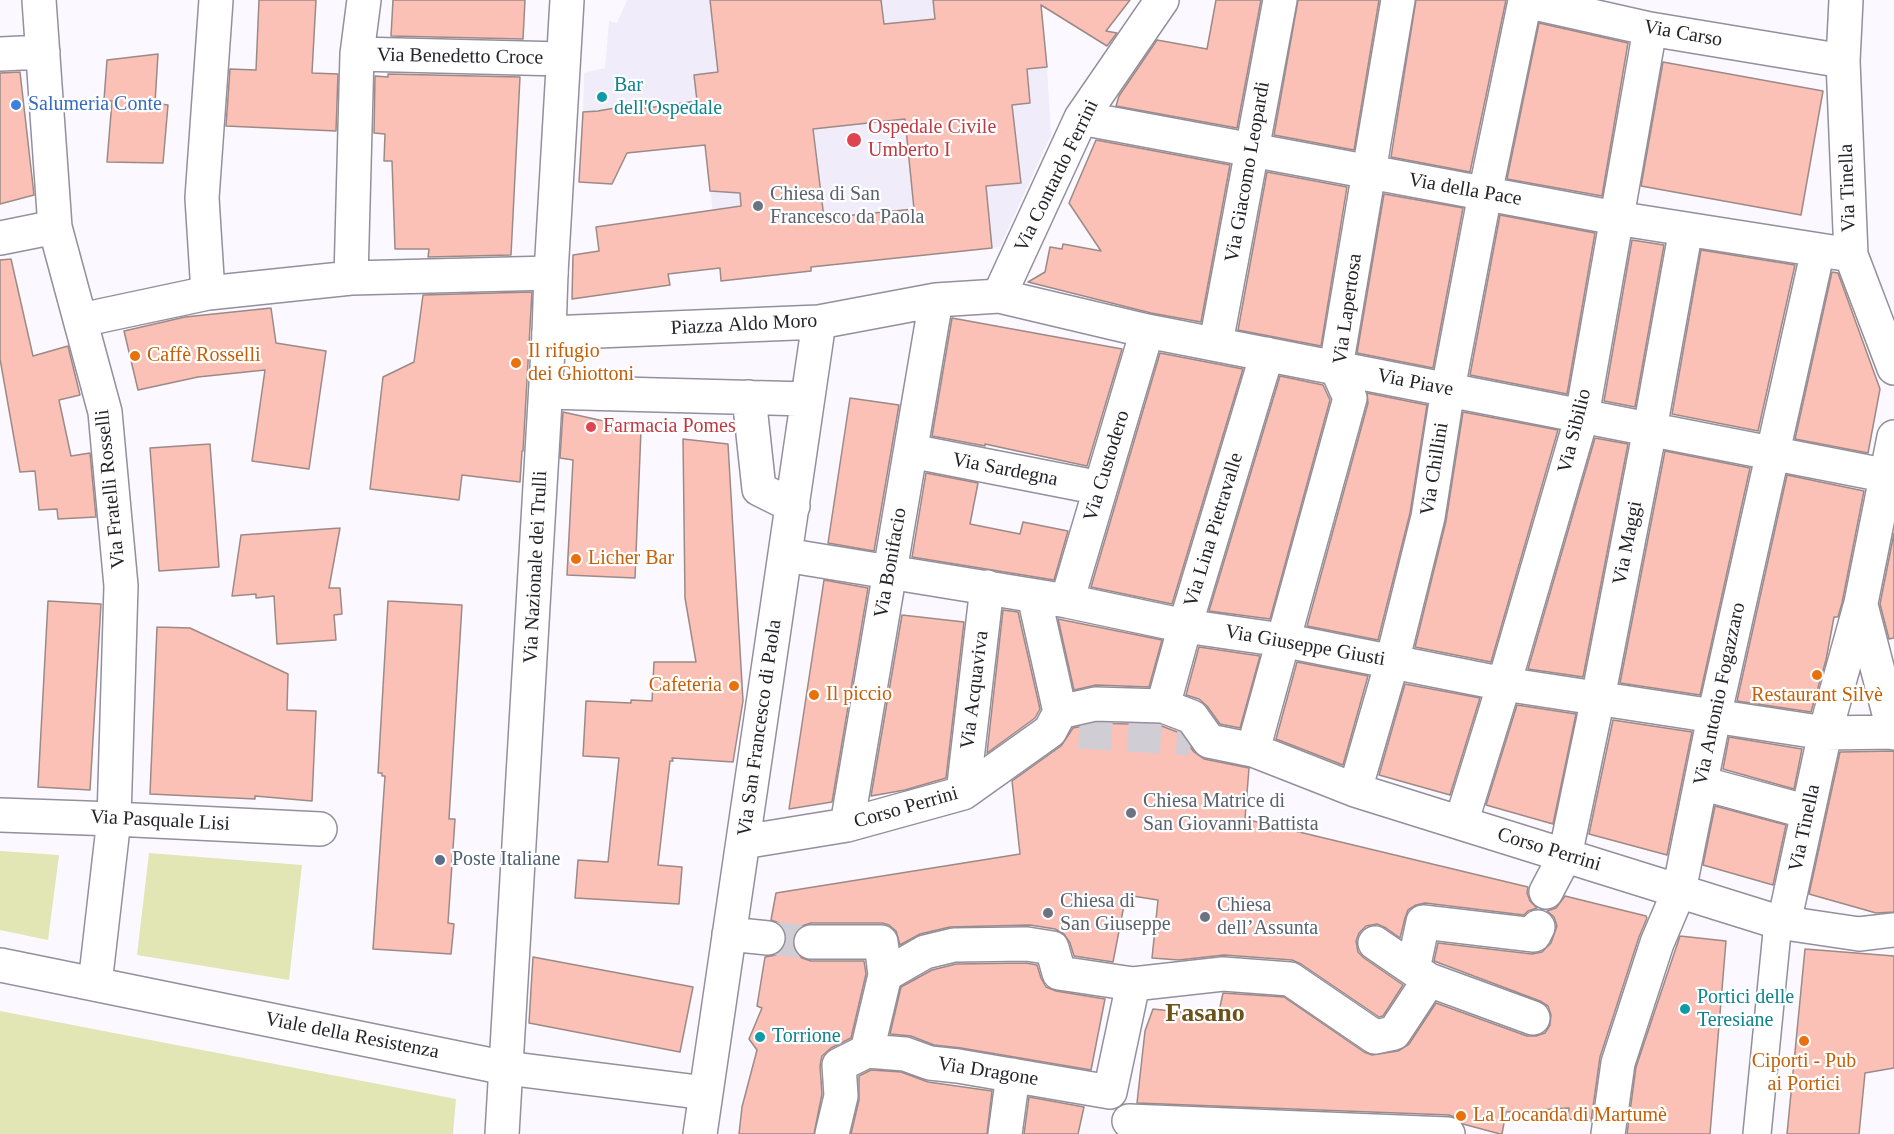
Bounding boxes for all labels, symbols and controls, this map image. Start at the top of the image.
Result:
street label: Via Carso [1642,15,1724,53]
street label: Via Benedetto Croce [377,44,543,70]
place label: Bar dell'Ospedale [614,74,722,121]
street label: Via Giacomo Leopardi [1220,80,1276,264]
marker: Bar dell'Ospedale [595,90,609,104]
place label: Salumeria Conte [28,93,162,117]
street label: Via Contardo Ferrini [1010,96,1104,256]
marker: Salumeria Conte [9,98,23,112]
place label: Ospedale Civile Umberto I [868,116,996,163]
marker: Ospedale Civile Umberto I [845,131,863,149]
street label: Via Tinella [1834,143,1862,233]
street label: Via della Pace [1407,168,1523,212]
place label: Chiesa di San Francesco da Paola [770,183,924,230]
marker: Chiesa di San Francesco da Paola [751,199,765,213]
street label: Via Lapertosa [1328,252,1368,366]
street label: Piazza Aldo Moro [670,309,818,341]
place label: Il rifugio dei Ghiottoni [528,340,634,387]
place label: Caffè Rosselli [147,344,261,368]
marker: Caffè Rosselli [128,349,142,363]
marker: Il rifugio dei Ghiottoni [509,356,523,370]
street label: Via Piave [1375,364,1455,402]
street label: Via Sibilio [1553,386,1597,476]
street label: Via Fratelli Rosselli [91,408,131,570]
street label: Via Custodero [1079,408,1135,524]
place label: Farmacia Pomes [603,415,736,439]
marker: Farmacia Pomes [584,420,598,434]
street label: Via Chillini [1416,421,1454,517]
street label: Via Sardegna [950,448,1060,492]
street label: Via Lina Pietravalle [1179,450,1249,610]
street label: Via Nazionale dei Trulli [519,470,553,664]
street label: Via Maggi [1608,499,1648,587]
street label: Via Bonifacio [869,506,913,620]
place label: Licher Bar [588,547,674,571]
marker: Licher Bar [569,552,583,566]
street label: Via Antonio Fogazzaro [1689,600,1751,788]
street label: Via San Francesco di Paola [733,618,787,838]
street label: Via Giuseppe Giusti [1223,620,1387,672]
street label: Via Acquaviva [956,629,994,751]
marker: Restaurant Silvè [1810,668,1824,682]
place label: Cafeteria [649,674,722,698]
marker: Cafeteria [727,679,741,693]
place label: Il piccio [826,683,892,707]
place label: Restaurant Silvè [1751,684,1883,708]
marker: Il piccio [807,688,821,702]
street label: Corso Perrini [851,782,961,834]
street label: Via Tinella [1784,782,1826,874]
place label: Chiesa Matrice di San Giovanni Battista [1143,790,1319,837]
street label: Via Pasquale Lisi [90,805,230,837]
marker: Chiesa Matrice di San Giovanni Battista [1124,806,1138,820]
street label: Corso Perrini [1494,823,1604,877]
place label: Poste Italiane [452,848,560,872]
marker: Poste Italiane [433,853,447,867]
place label: Chiesa di San Giuseppe [1060,890,1171,937]
place label: Chiesa dell’Assunta [1217,894,1318,941]
marker: Chiesa di San Giuseppe [1041,906,1055,920]
marker: Chiesa dell’Assunta [1198,910,1212,924]
place label: Portici delle Teresiane [1697,986,1794,1033]
district label: Fasano [1165,998,1245,1030]
marker: Portici delle Teresiane [1678,1002,1692,1016]
street label: Viale della Resistenza [263,1007,441,1065]
place label: Torrione [772,1025,841,1049]
marker: Torrione [753,1030,767,1044]
marker: Ciporti - Pub ai Portici [1797,1034,1811,1048]
place label: Ciporti - Pub ai Portici [1752,1050,1856,1097]
street label: Via Dragone [936,1052,1040,1092]
place label: La Locanda di Martumè [1473,1104,1667,1128]
marker: La Locanda di Martumè [1454,1109,1468,1123]

